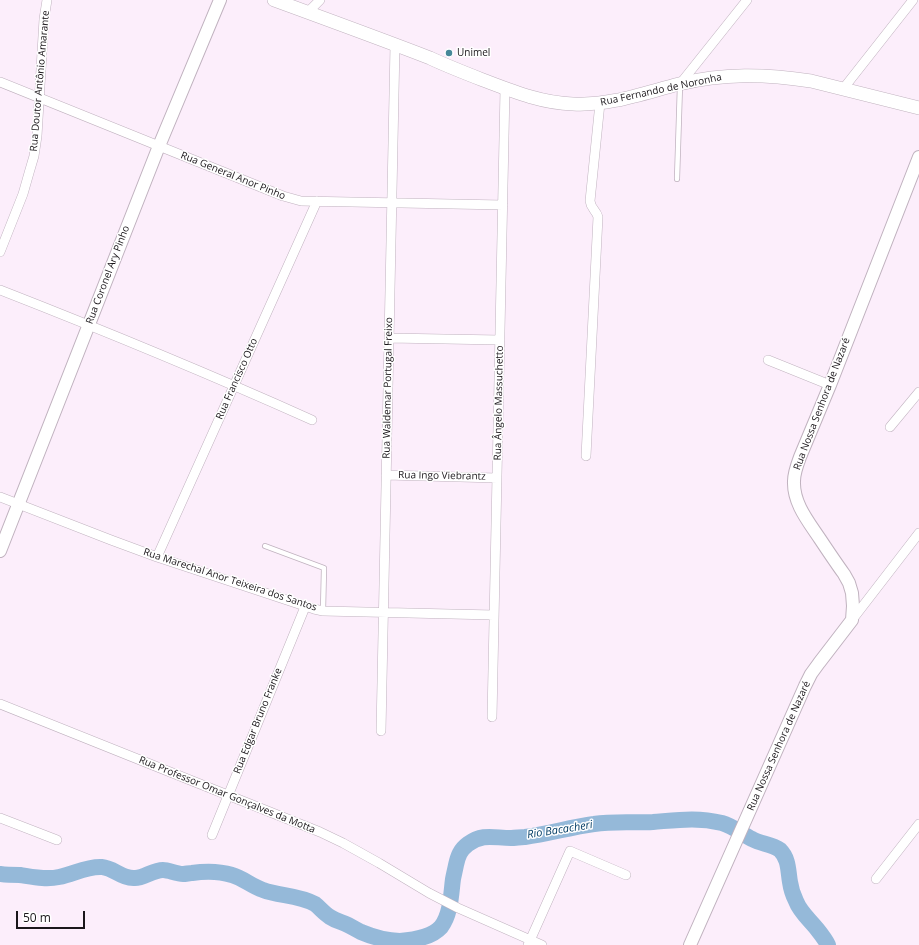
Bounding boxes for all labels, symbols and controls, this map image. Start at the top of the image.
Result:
street label: Rua Doutor Antônio Amarante [28,10,52,152]
place label: Unimel [457,47,490,59]
marker: Unimel [444,48,454,58]
street label: Rua Fernando de Noronha [599,71,723,109]
street label: Rua General Anor Pinho [179,149,287,203]
street label: Rua Coronel Ary Pinho [84,224,132,326]
street label: Rua Waldemar Portugal Freixo [381,317,395,459]
street label: Rua Francisco Otto [214,336,260,422]
street label: Rua Nossa Senhora de Nazaré [791,336,853,472]
street label: Rua Ângelo Massuchetto [492,345,506,461]
street label: Rua Ingo Viebrantz [398,469,486,483]
street label: Rua Marechal Anor Teixeira dos Santos [142,546,318,614]
street label: Rua Edgar Bruno Franke [231,666,285,776]
street label: Rua Nossa Senhora de Nazaré [745,679,813,813]
street label: Rua Professor Omar Gonçalves da Motta [137,754,317,836]
water label: Rio Bacacheri [526,818,594,842]
scale bar [18,903,87,929]
text: 50 m [23,909,51,926]

